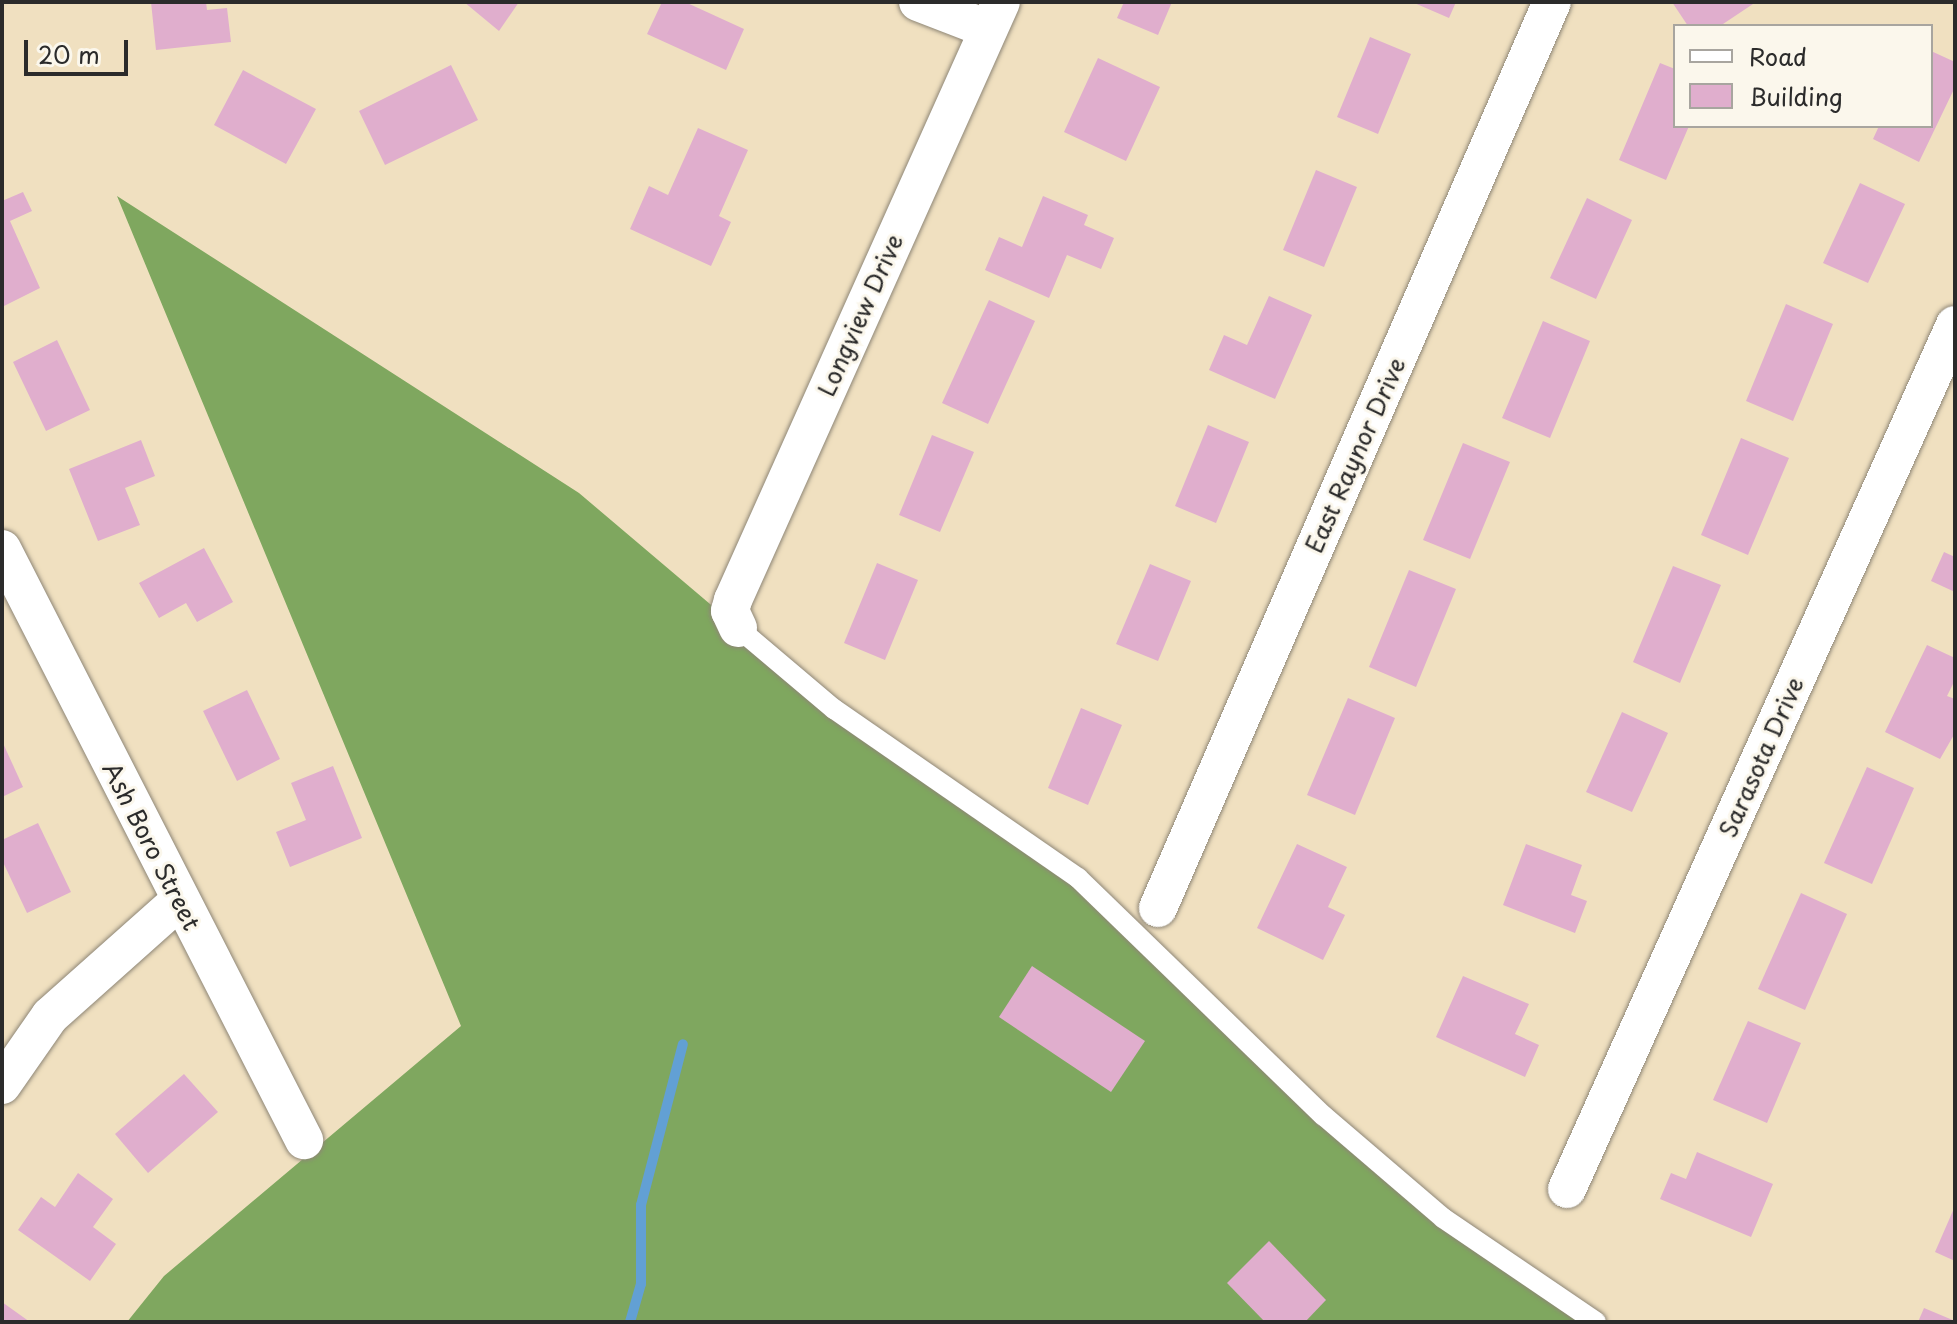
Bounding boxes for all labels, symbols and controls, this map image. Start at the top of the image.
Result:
scale bar [28,24,132,74]
legend [1673,24,1933,128]
text: 20 m [38,36,100,72]
text: Road [1749,38,1807,74]
text: Building [1749,78,1843,114]
street label: Longview Drive [811,229,909,401]
street label: East Raynor Drive [1299,353,1411,557]
street label: Sarasota Drive [1713,672,1809,842]
street label: Ash Boro Street [97,757,207,935]

